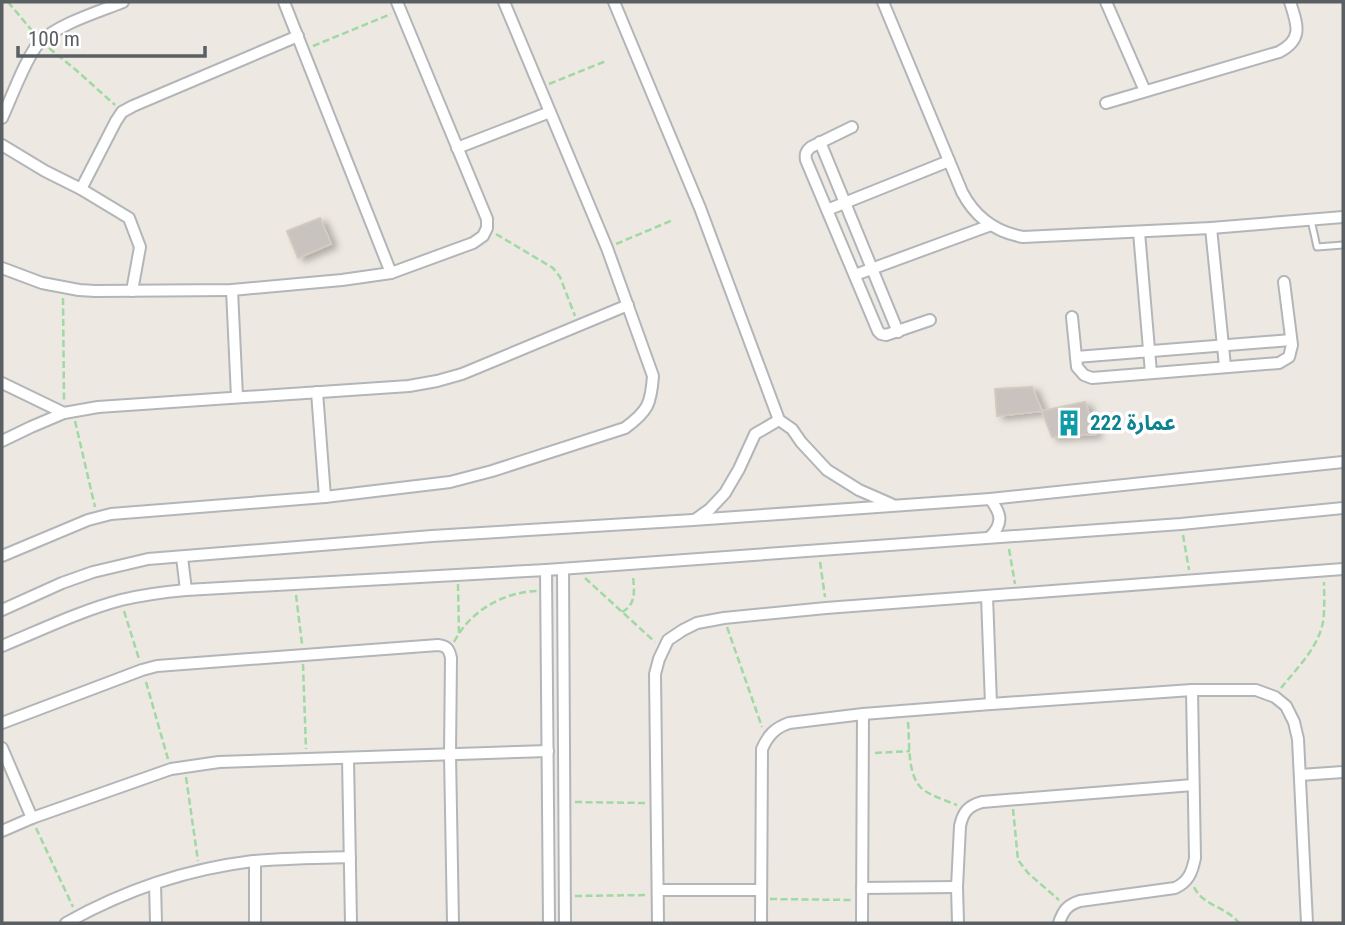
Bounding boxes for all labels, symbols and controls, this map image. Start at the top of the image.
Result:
scale bar [18,14,205,58]
text: 100 m [28,27,80,51]
building icon: عمارة 222 [1054,408,1084,438]
place label: عمارة 222 [1090,411,1176,435]

